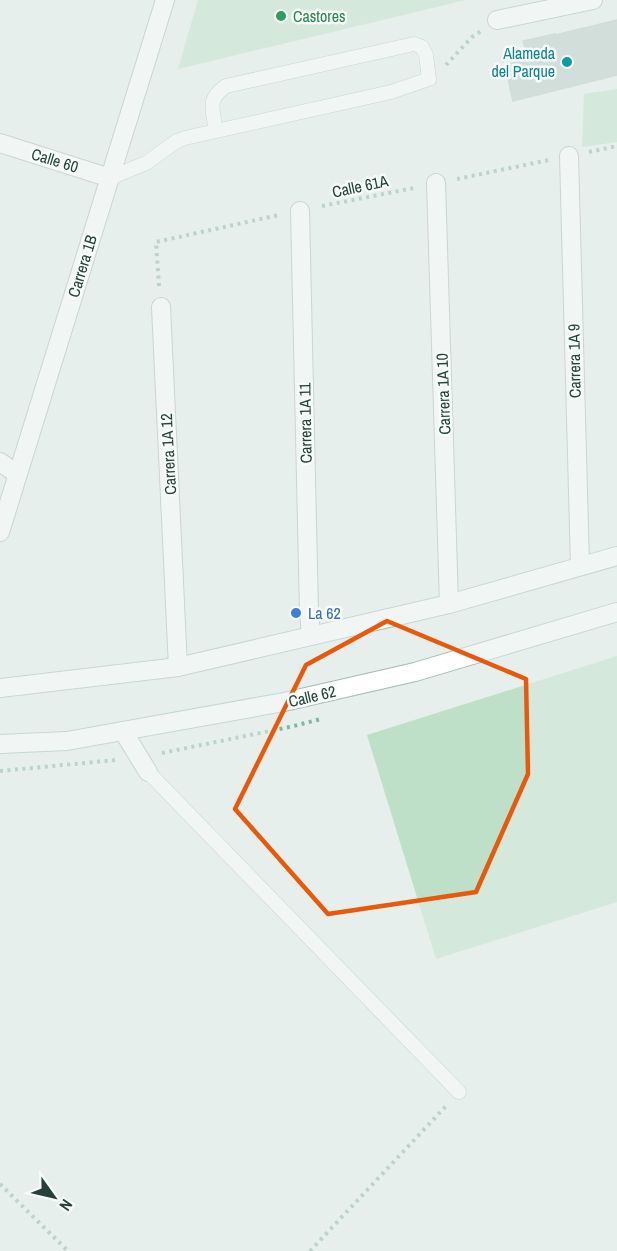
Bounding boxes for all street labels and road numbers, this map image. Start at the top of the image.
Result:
street label: Calle 60 [29,142,81,178]
street label: Calle 61A [330,169,390,203]
street label: Carrera 1B [62,232,102,300]
street label: Carrera 1A 9 [562,324,586,398]
street label: Carrera 1A 10 [431,353,455,435]
street label: Carrera 1A 11 [293,382,317,464]
street label: Carrera 1A 12 [155,413,181,495]
street label: Calle 62 [286,680,338,712]

